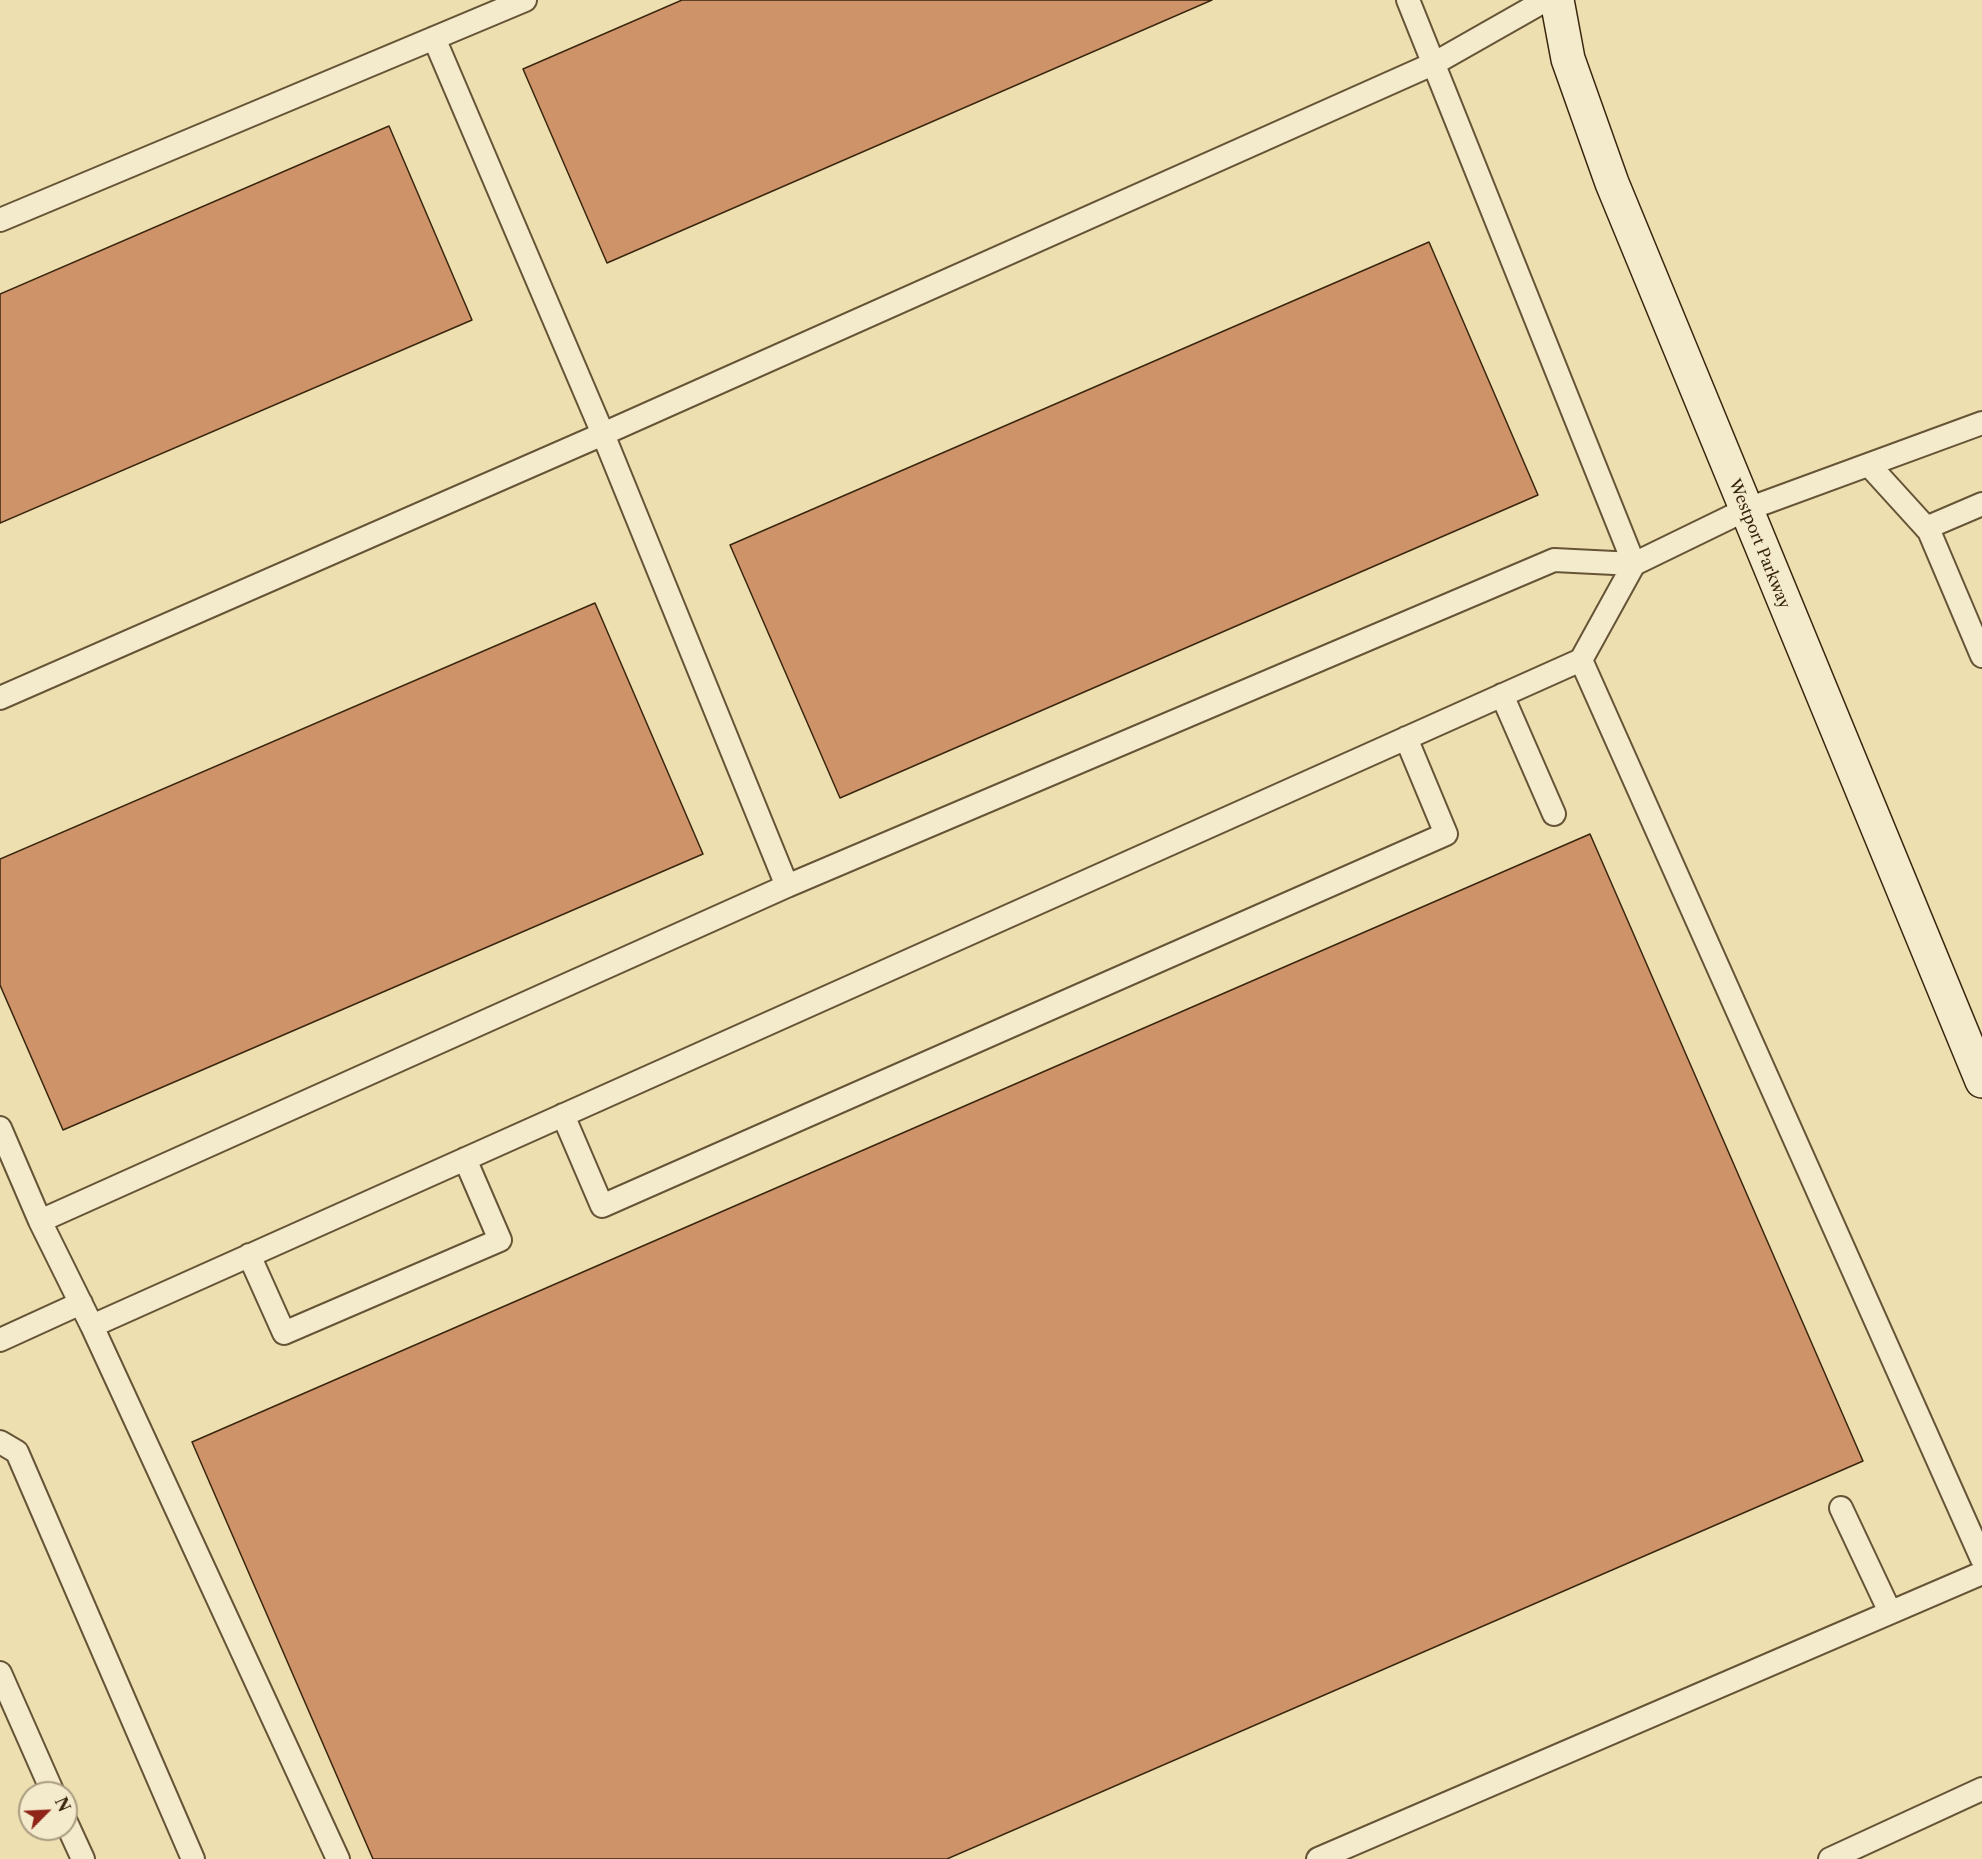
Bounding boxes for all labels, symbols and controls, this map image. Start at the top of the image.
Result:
street label: Westport Parkway [1724,476,1794,612]
north arrow [18,1781,78,1841]
text: N [51,1794,75,1815]

